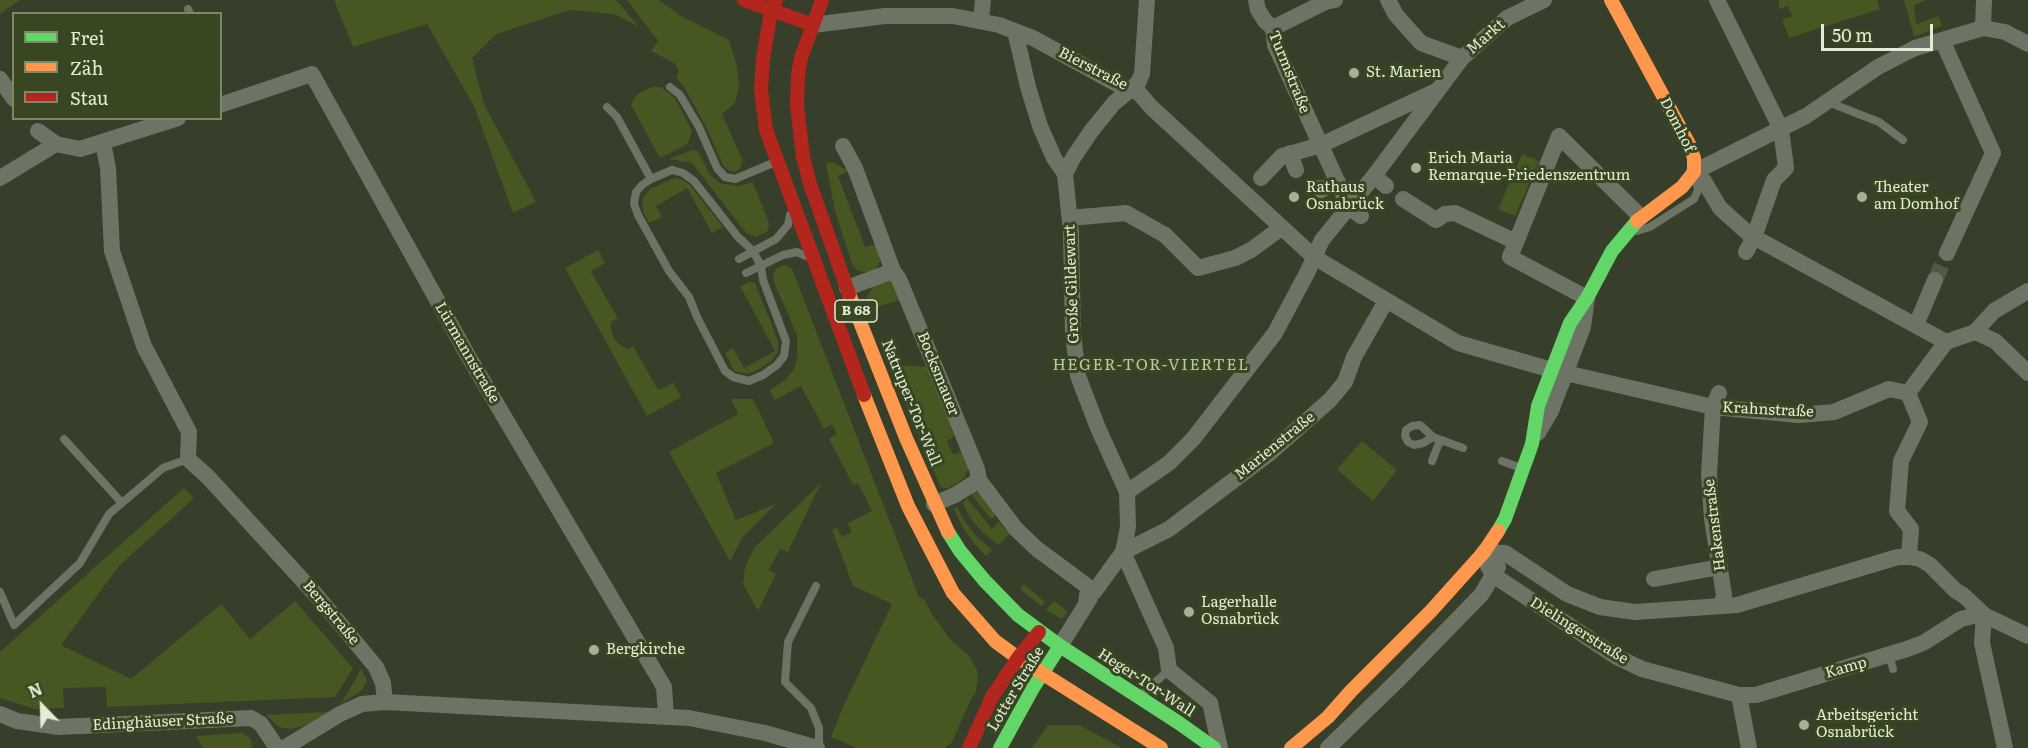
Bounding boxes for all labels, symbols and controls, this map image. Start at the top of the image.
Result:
legend [12,12,222,120]
scale bar [1824,12,1936,50]
street label: Markt [1463,16,1509,58]
text: 50 m [1832,21,1873,48]
text: Frei [70,24,104,51]
street label: Turmstraße [1264,28,1314,116]
street label: Bierstraße [1055,44,1131,94]
text: Zäh [70,54,103,81]
place label: St. Marien [1366,64,1441,82]
marker: St. Marien [1347,66,1361,80]
text: Stau [70,84,108,111]
street label: Domhof [1656,95,1698,155]
place label: Erich Maria Remarque-Friedenszentrum [1428,150,1630,185]
marker: Erich Maria Remarque-Friedenszentrum [1409,161,1423,175]
place label: Rathaus Osnabrück [1306,179,1384,214]
place label: Theater am Domhof [1874,179,1959,214]
marker: Rathaus Osnabrück [1287,190,1301,204]
marker: Theater am Domhof [1855,190,1869,204]
street label: Große Gildewart [1061,224,1083,344]
street label: Lürmannstraße [431,299,503,407]
road number: B 68 [835,300,877,322]
street label: Bocksmauer [913,330,963,418]
street label: Natruper-Tor-Wall [877,337,945,469]
district label: HEGER-TOR-VIERTEL [1052,355,1250,375]
street label: Krahnstraße [1722,399,1814,421]
street label: Marienstraße [1231,408,1319,484]
street label: Hakenstraße [1700,478,1730,572]
street label: Bergstraße [299,577,363,649]
place label: Lagerhalle Osnabrück [1201,594,1279,629]
street label: Dielingerstraße [1527,594,1631,668]
marker: Lagerhalle Osnabrück [1182,605,1196,619]
place label: Bergkirche [606,641,685,659]
marker: Bergkirche [587,643,601,657]
street label: Lotter Straße [984,643,1048,735]
street label: Heger-Tor-Wall [1094,645,1198,721]
street label: Kamp [1823,653,1869,683]
north arrow [12,676,72,736]
text: N [24,676,46,703]
place label: Arbeitsgericht Osnabrück [1816,707,1918,742]
street label: Edinghäuser Straße [92,709,234,735]
marker: Arbeitsgericht Osnabrück [1797,718,1811,732]

